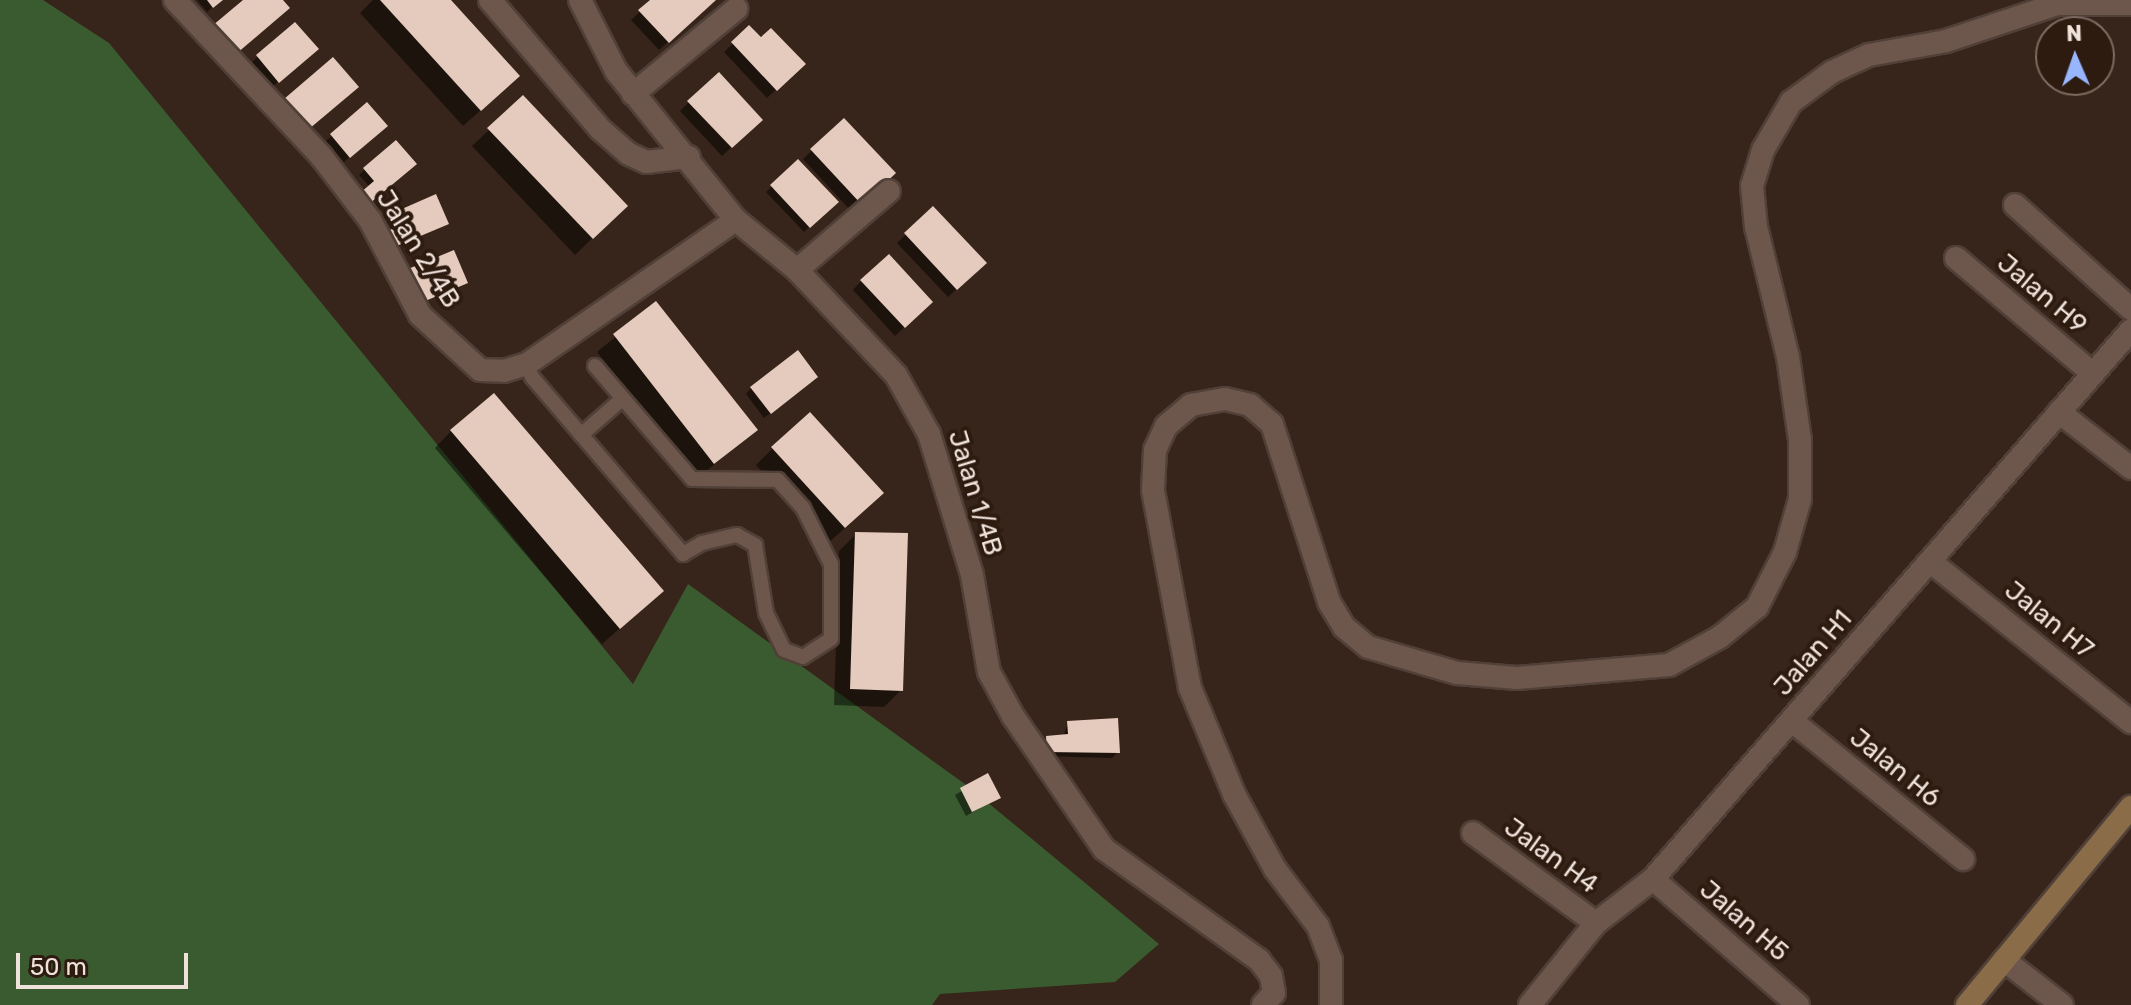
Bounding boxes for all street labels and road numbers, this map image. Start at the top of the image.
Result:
street label: Jalan 2/4B [369,184,467,314]
street label: Jalan H9 [1991,247,2093,341]
street label: Jalan 1/4B [941,427,1009,559]
street label: Jalan H7 [1998,575,2100,665]
street label: Jalan H1 [1767,604,1859,702]
street label: Jalan H6 [1843,722,1947,814]
street label: Jalan H4 [1498,812,1604,900]
street label: Jalan H5 [1693,874,1795,968]

